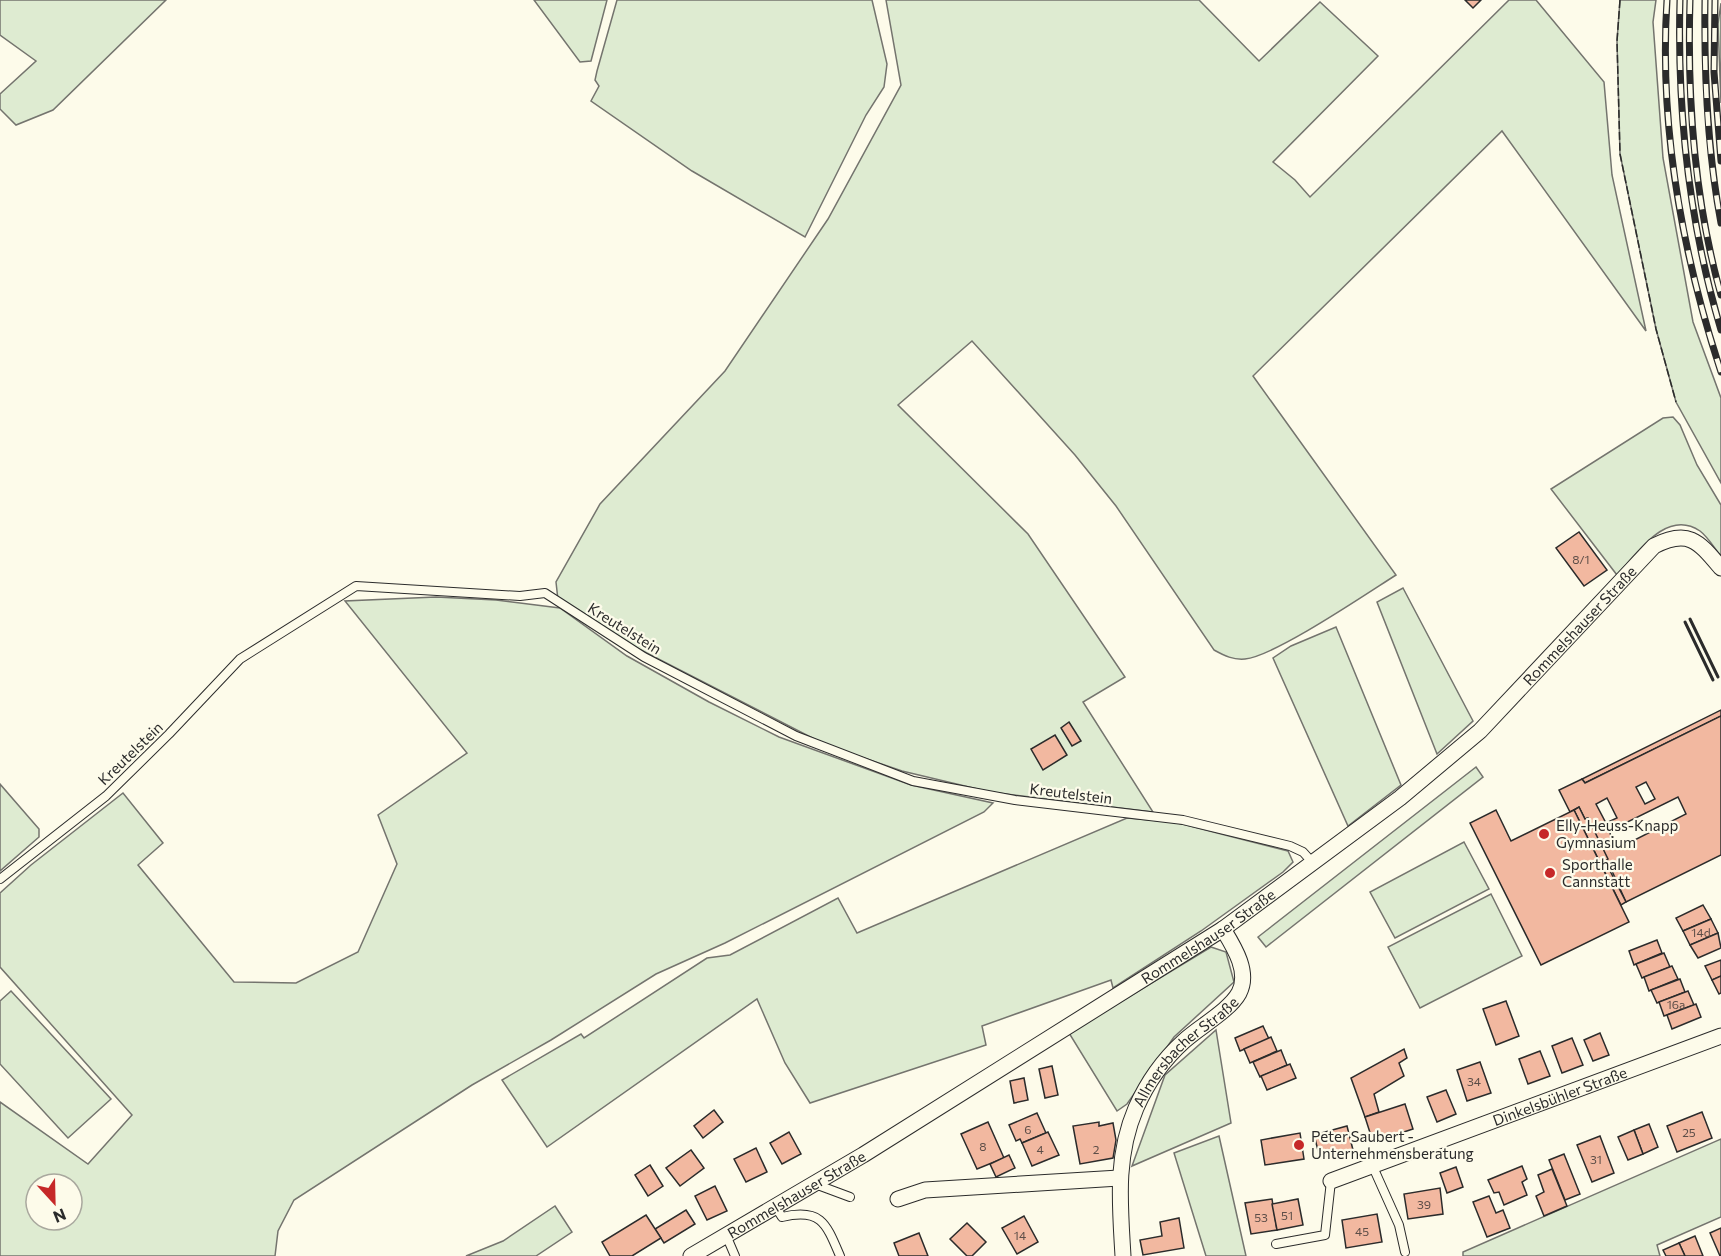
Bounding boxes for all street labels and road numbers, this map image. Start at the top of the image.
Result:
street label: Rommelshauser Straße [1519,562,1640,689]
street label: Kreutelstein [585,598,665,658]
street label: Kreutelstein [94,718,166,788]
street label: Kreutelstein [1029,779,1113,807]
street label: Rommelshauser Straße [1138,885,1278,987]
street label: Allmersbacher Straße [1129,993,1242,1110]
street label: Dinkelsbühler Straße [1490,1063,1629,1129]
street label: Rommelshauser Straße [724,1147,869,1242]

